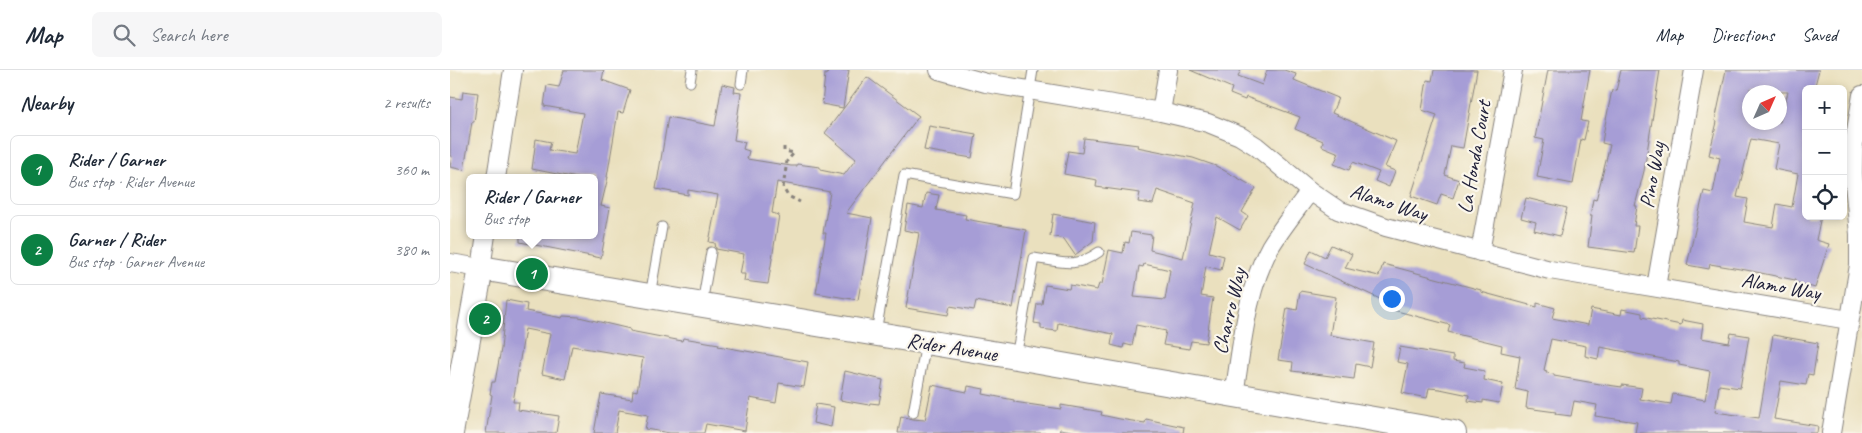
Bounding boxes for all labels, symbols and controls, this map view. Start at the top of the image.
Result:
search box [92,12,442,57]
text: Map [25,20,62,50]
icon: search [110,21,138,49]
text: Search here [150,23,228,47]
text: Map [1656,24,1683,46]
text: Directions [1711,24,1774,46]
text: Saved [1802,24,1837,46]
north arrow [1742,85,1787,130]
map controls [1802,85,1847,220]
button: + [1802,85,1847,130]
text: Nearby [20,90,73,116]
text: 2 results [383,93,430,113]
street label: La Honda Court [1451,97,1497,215]
button: − [1802,130,1847,175]
street label: Pino Way [1633,138,1671,210]
text: Rider / Garner [68,148,165,172]
text: 1 [33,160,41,180]
text: 360 m [395,160,429,180]
text: Bus stop · Rider Avenue [68,172,194,192]
popup [466,174,598,239]
button: locate [1802,175,1847,220]
street label: Alamo Way [1347,177,1433,227]
text: Rider / Garner [484,185,580,209]
text: Bus stop [484,209,530,229]
text: Garner / Rider [68,228,165,252]
text: 2 [33,240,41,260]
text: 380 m [395,240,429,260]
text: Bus stop · Garner Avenue [68,252,204,272]
pin: 1 [516,255,548,293]
street label: Charro Way [1207,264,1252,356]
street label: Alamo Way [1740,266,1824,306]
your location [1379,286,1405,312]
pin: 2 [469,300,501,338]
street label: Rider Avenue [905,327,1000,367]

